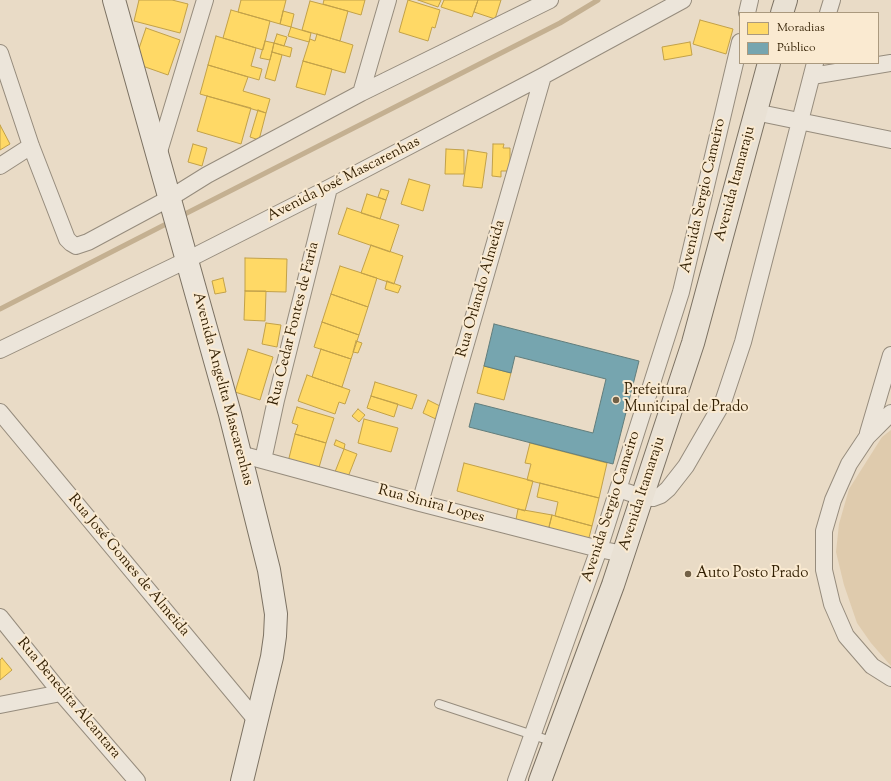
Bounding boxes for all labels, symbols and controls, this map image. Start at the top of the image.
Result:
legend [739,12,879,64]
text: Moradias [777,19,825,37]
text: Público [777,39,816,57]
street label: Avenida Sergio Cameiro [677,117,731,275]
street label: Avenida Itamaraju [712,124,760,244]
street label: Avenida José Mascarenhas [265,134,423,226]
street label: Rua Orlando Almeida [454,218,510,360]
street label: Rua Cedar Fontes de Faria [266,240,324,408]
street label: Avenida Angelita Mascarenhas [188,290,256,488]
place label: Prefeitura Municipal de Prado [624,382,748,417]
marker: Prefeitura Municipal de Prado [611,395,621,405]
street label: Avenida Sergio Cameiro [579,429,645,585]
street label: Avenida Itamaraju [616,435,670,553]
street label: Rua Sinira Lopes [376,482,486,528]
street label: Rua José Gomes de Almeida [63,491,193,641]
place label: Auto Posto Prado [696,565,808,583]
marker: Auto Posto Prado [683,569,693,579]
street label: Rua Benedita Alcantara [12,635,124,763]

